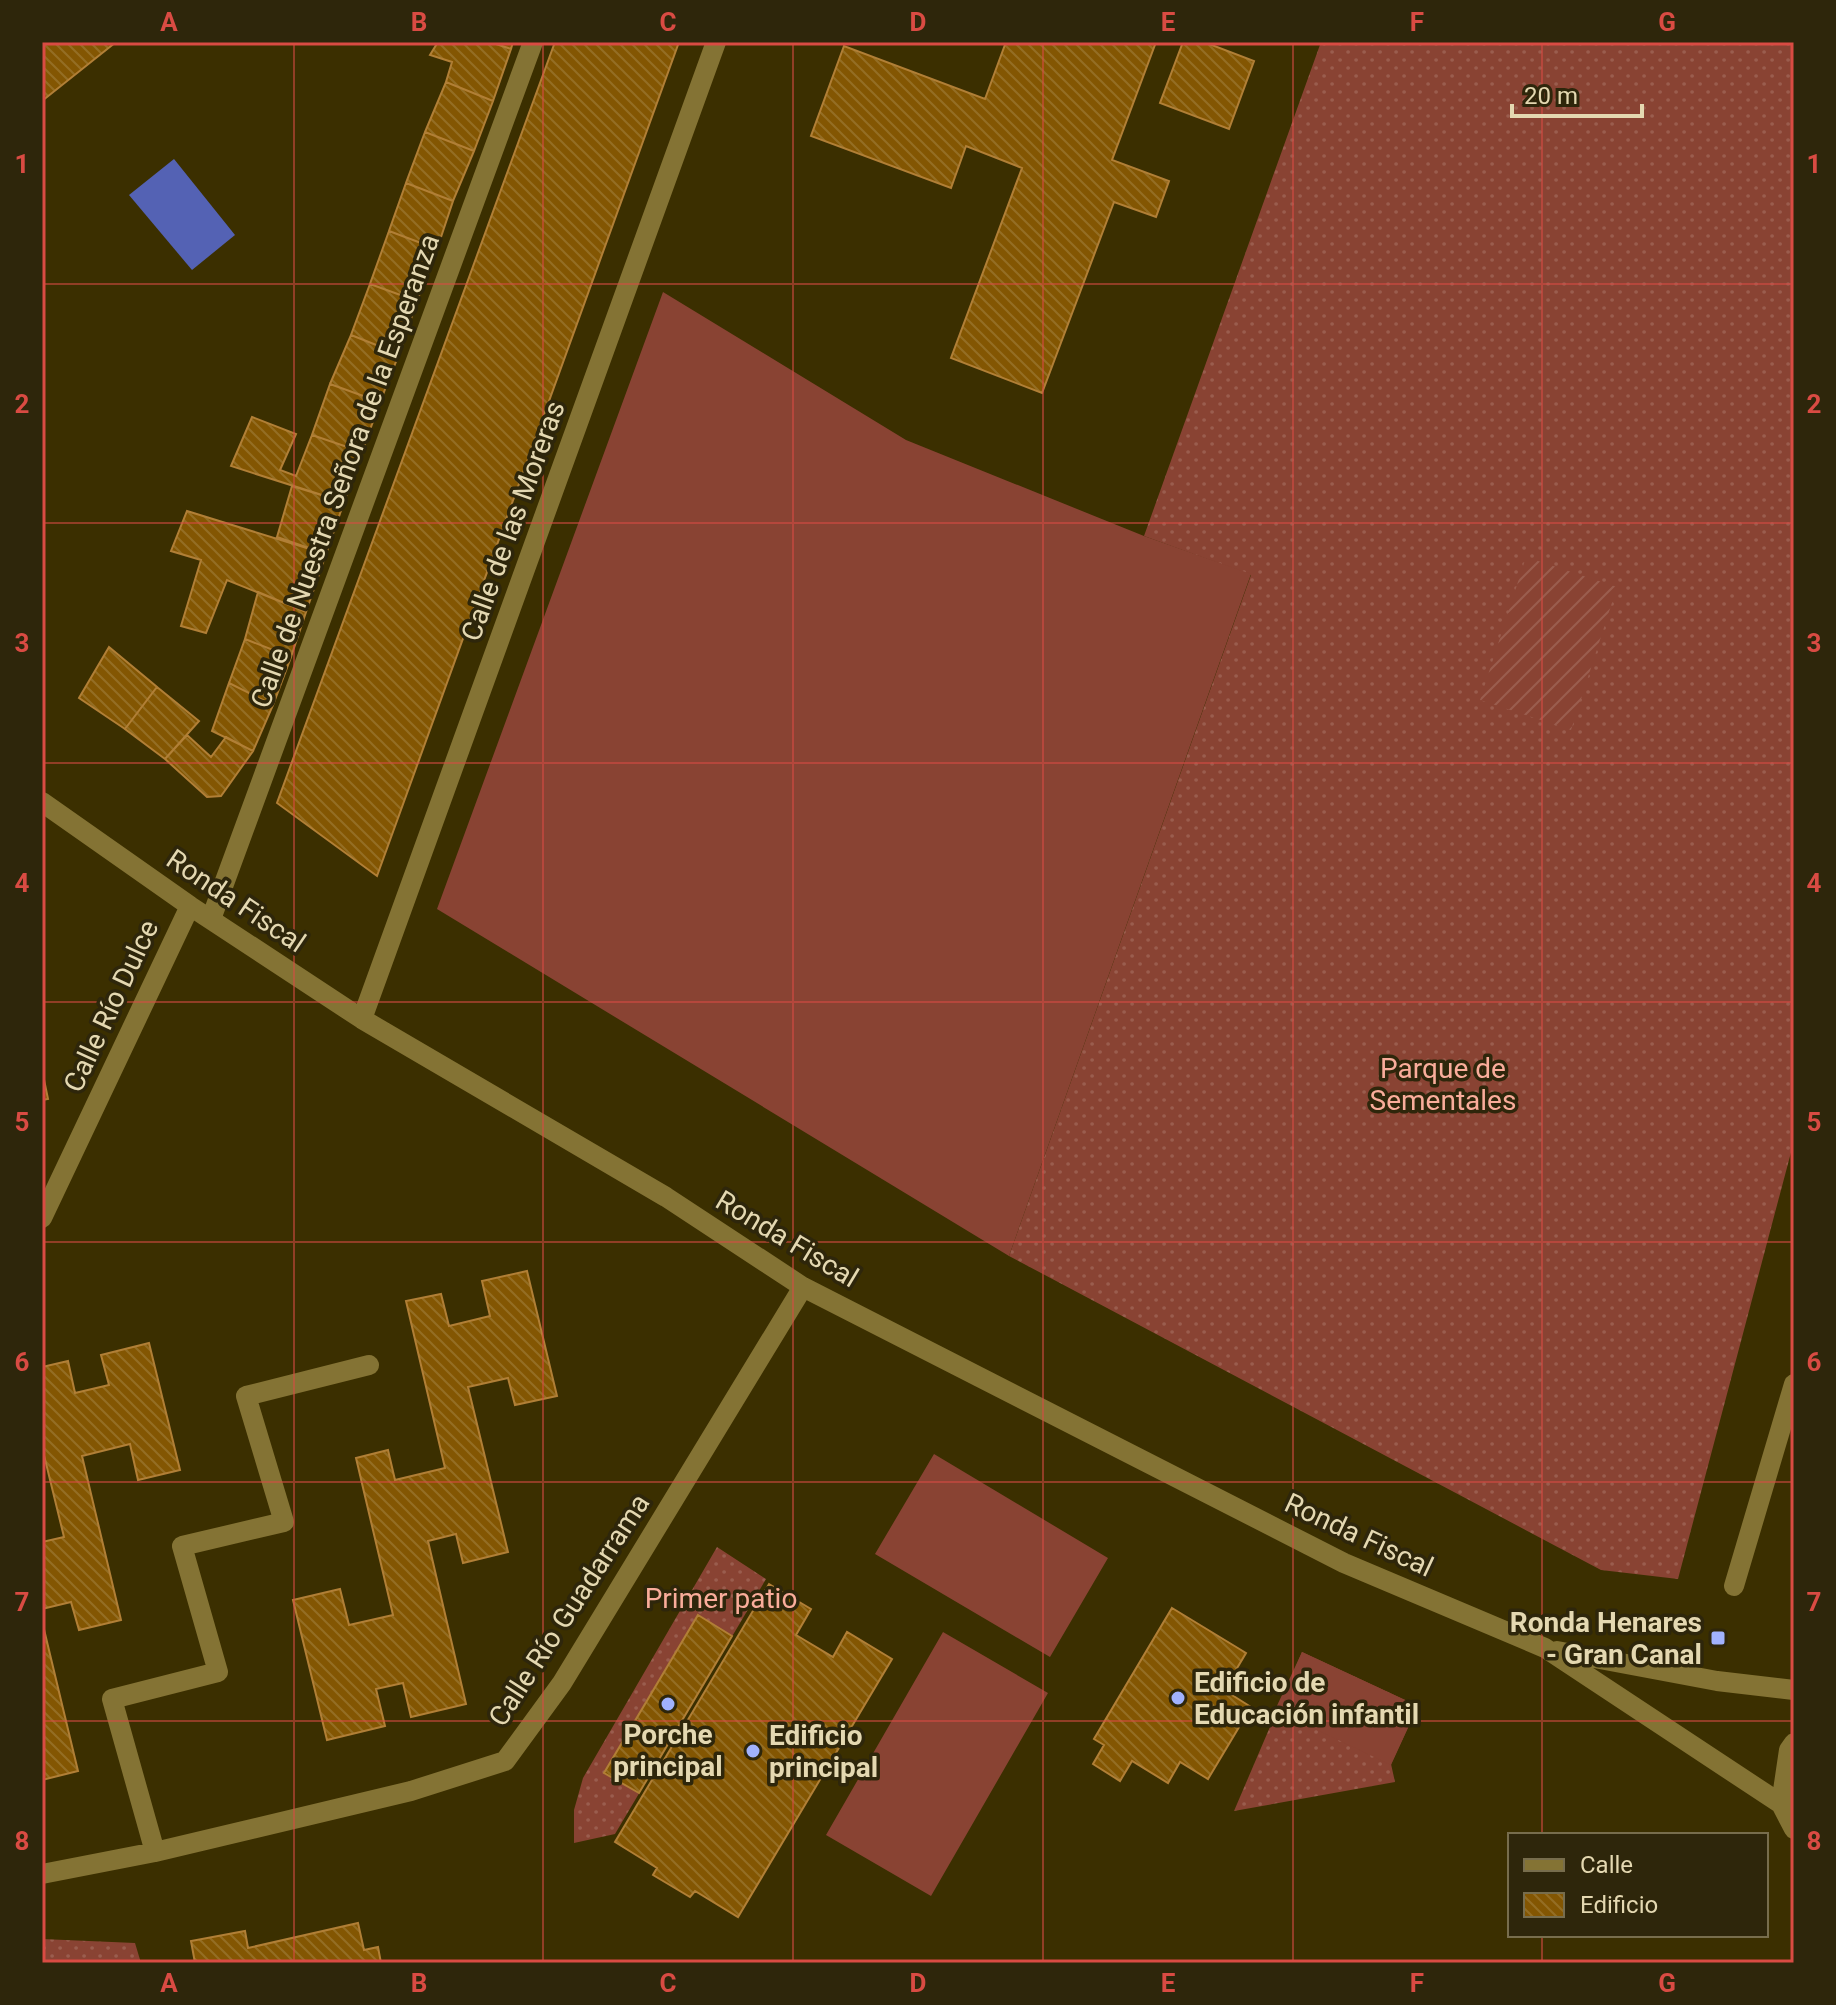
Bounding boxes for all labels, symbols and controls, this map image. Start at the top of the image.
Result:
text: A [160,7,178,37]
text: B [411,7,427,37]
text: C [659,7,677,37]
text: D [910,7,926,37]
text: E [1161,7,1176,37]
text: F [1410,7,1424,37]
text: G [1658,7,1676,37]
scale bar [1512,68,1642,118]
text: 20 m [1524,82,1578,110]
text: 1 [15,149,29,179]
text: 1 [1807,149,1821,179]
street label: Calle de Nuestra Señora de la Esperanza [244,230,446,712]
text: 2 [15,389,29,419]
text: 2 [1807,389,1821,419]
street label: Calle de las Moreras [454,396,572,646]
text: 3 [15,628,29,658]
text: 3 [1807,628,1821,658]
street label: Ronda Fiscal [160,843,312,959]
text: 4 [15,868,30,898]
text: 4 [1807,868,1822,898]
street label: Calle Río Dulce [57,915,165,1097]
park label: Parque de Sementales [1370,1052,1516,1117]
text: 5 [15,1107,29,1137]
text: 5 [1807,1107,1821,1137]
street label: Ronda Fiscal [710,1184,864,1294]
text: 6 [15,1347,30,1377]
text: 6 [1807,1347,1822,1377]
street label: Ronda Fiscal [1279,1486,1439,1584]
street label: Calle Río Guadarrama [482,1488,656,1732]
park label: Primer patio [645,1582,797,1615]
text: 7 [15,1587,29,1617]
text: 7 [1807,1587,1821,1617]
place label: Ronda Henares - Gran Canal [1510,1606,1702,1671]
marker: Ronda Henares - Gran Canal [1709,1629,1727,1647]
place label: Edificio de Educación infantil [1194,1666,1419,1731]
marker: Edificio de Educación infantil [1169,1689,1187,1707]
marker: Porche principal [659,1695,677,1713]
place label: Porche principal [613,1718,723,1783]
place label: Edificio principal [769,1719,878,1784]
marker: Edificio principal [744,1742,762,1760]
text: 8 [15,1826,29,1856]
text: 8 [1807,1826,1821,1856]
legend [1508,1833,1768,1937]
text: Calle [1580,1851,1633,1879]
text: Edificio [1580,1891,1658,1919]
text: A [160,1968,178,1998]
text: B [411,1968,427,1998]
text: C [659,1968,677,1998]
text: D [910,1968,926,1998]
text: E [1161,1968,1176,1998]
text: F [1410,1968,1424,1998]
text: G [1658,1968,1676,1998]

